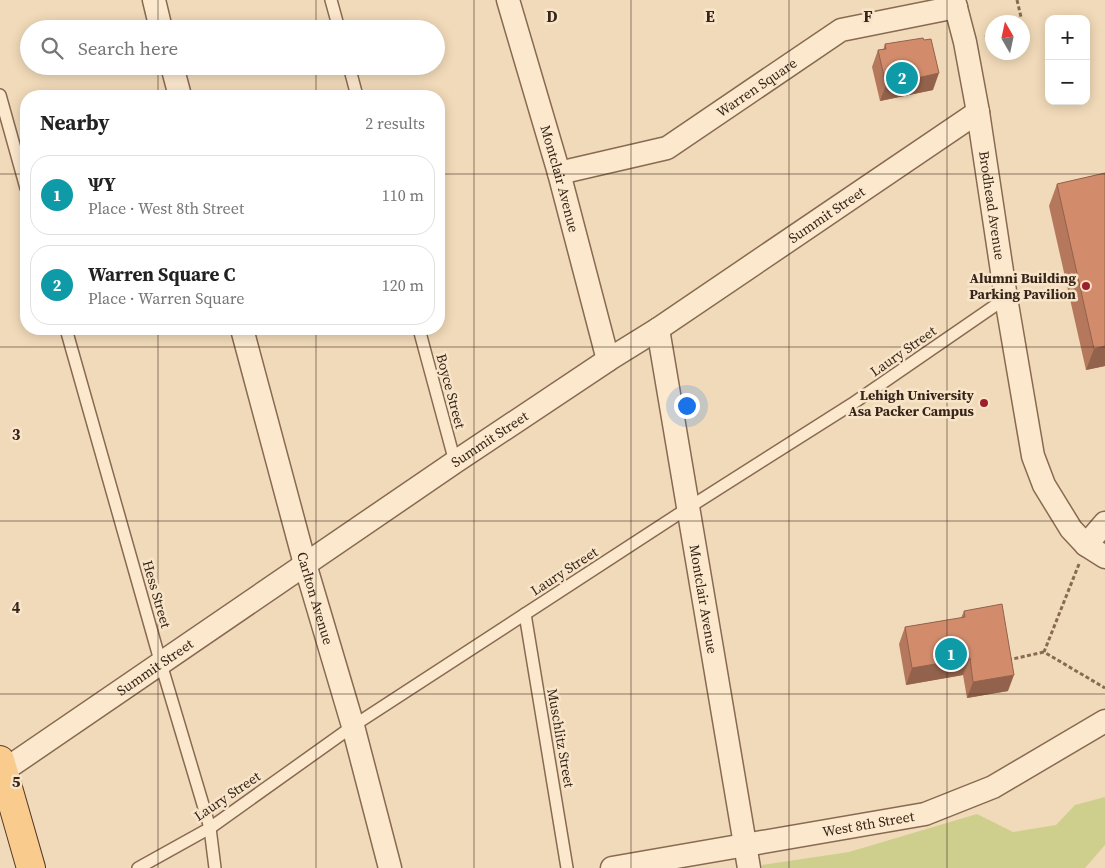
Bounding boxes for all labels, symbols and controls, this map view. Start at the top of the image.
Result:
text: D [546,5,558,27]
text: E [705,5,715,27]
text: F [863,5,873,27]
north arrow [985,15,1030,60]
map controls [1045,15,1090,105]
button: + [1045,15,1090,60]
search box [20,20,445,75]
icon: search [38,34,66,62]
text: Search here [78,35,178,61]
street label: Warren Square [712,53,801,122]
pin: 2 [886,59,918,97]
button: − [1045,60,1090,105]
text: Nearby [40,108,110,137]
text: 2 results [365,112,425,134]
street label: Montclair Avenue [535,123,584,234]
street label: Brodhead Avenue [974,149,1010,261]
text: ΨΥ [88,171,116,197]
street label: Summit Street [784,181,869,248]
text: 1 [53,184,61,206]
text: 110 m [382,184,424,206]
text: Place · West 8th Street [88,197,244,219]
text: Warren Square C [88,261,235,287]
place label: Alumni Building Parking Pavilion [969,268,1076,304]
text: 2 [53,274,61,296]
text: 120 m [382,274,424,296]
marker: Alumni Building Parking Pavilion [1080,280,1092,292]
text: Place · Warren Square [88,287,244,309]
street label: Laury Street [866,321,940,381]
street label: Boyce Street [431,351,471,431]
place label: Lehigh University Asa Packer Campus [848,385,975,421]
your location [674,393,700,419]
marker: Lehigh University Asa Packer Campus [978,397,990,409]
street label: Summit Street [447,406,532,472]
text: 3 [12,423,21,445]
street label: Laury Street [527,542,602,600]
street label: Montclair Avenue [685,543,723,655]
street label: Carlton Avenue [292,550,338,647]
street label: Hess Street [138,558,176,631]
text: 4 [12,596,21,618]
street label: Summit Street [113,634,198,700]
pin: 1 [935,635,967,673]
street label: Muschlitz Street [542,687,580,790]
street label: Laury Street [190,766,265,826]
text: 5 [12,770,21,792]
street label: West 8th Street [821,806,916,842]

